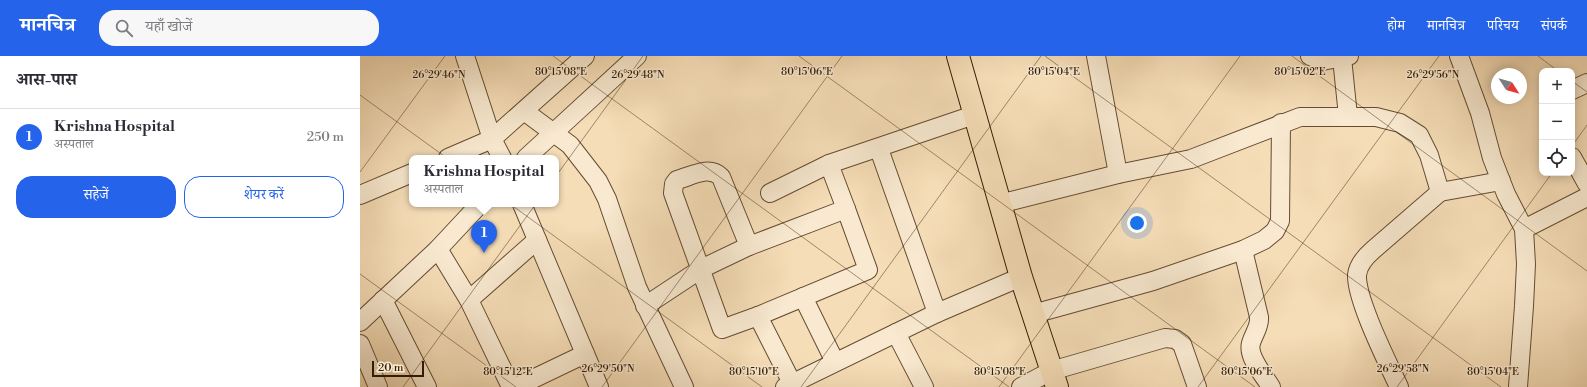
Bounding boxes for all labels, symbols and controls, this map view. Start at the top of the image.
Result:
search box [99,10,379,46]
text: मानचित्र [20,13,75,37]
icon: search [113,17,135,39]
text: यहाँ खोजें [145,17,192,36]
text: होम [1387,17,1405,35]
text: मानचित्र [1427,17,1465,35]
text: परिचय [1487,17,1519,35]
text: संपर्क [1541,17,1567,35]
text: 80°15'08"E [535,66,587,78]
text: 80°15'06"E [781,66,833,78]
text: 80°15'04"E [1028,66,1080,78]
text: 80°15'02"E [1274,66,1326,78]
north arrow [1491,68,1527,104]
map controls [1539,68,1575,176]
button: + [1539,68,1575,104]
text: आस-पास [16,69,77,91]
text: 26°29'46"N [413,69,466,81]
text: 26°29'48"N [612,69,665,81]
text: 26°29'56"N [1407,69,1460,81]
button: − [1539,104,1575,140]
text: Krishna Hospital [54,117,175,136]
text: 1 [26,129,32,145]
text: 250 m [307,129,344,145]
text: अस्पताल [54,136,94,152]
button: locate [1539,140,1575,176]
popup [409,155,559,207]
text: Krishna Hospital [424,162,544,181]
button: सहेजें [16,176,176,218]
button: शेयर करें [184,176,344,218]
text: अस्पताल [424,181,463,197]
your location [1127,213,1147,233]
pin: 1 [471,220,497,253]
scale bar [372,359,424,378]
text: 20 m [378,361,403,375]
text: 26°29'50"N [582,363,635,375]
text: 26°29'58"N [1377,363,1430,375]
text: 80°15'12"E [483,366,533,378]
text: 80°15'10"E [729,366,779,378]
text: 80°15'08"E [974,366,1026,378]
text: 80°15'06"E [1221,366,1273,378]
text: 80°15'04"E [1467,366,1519,378]

